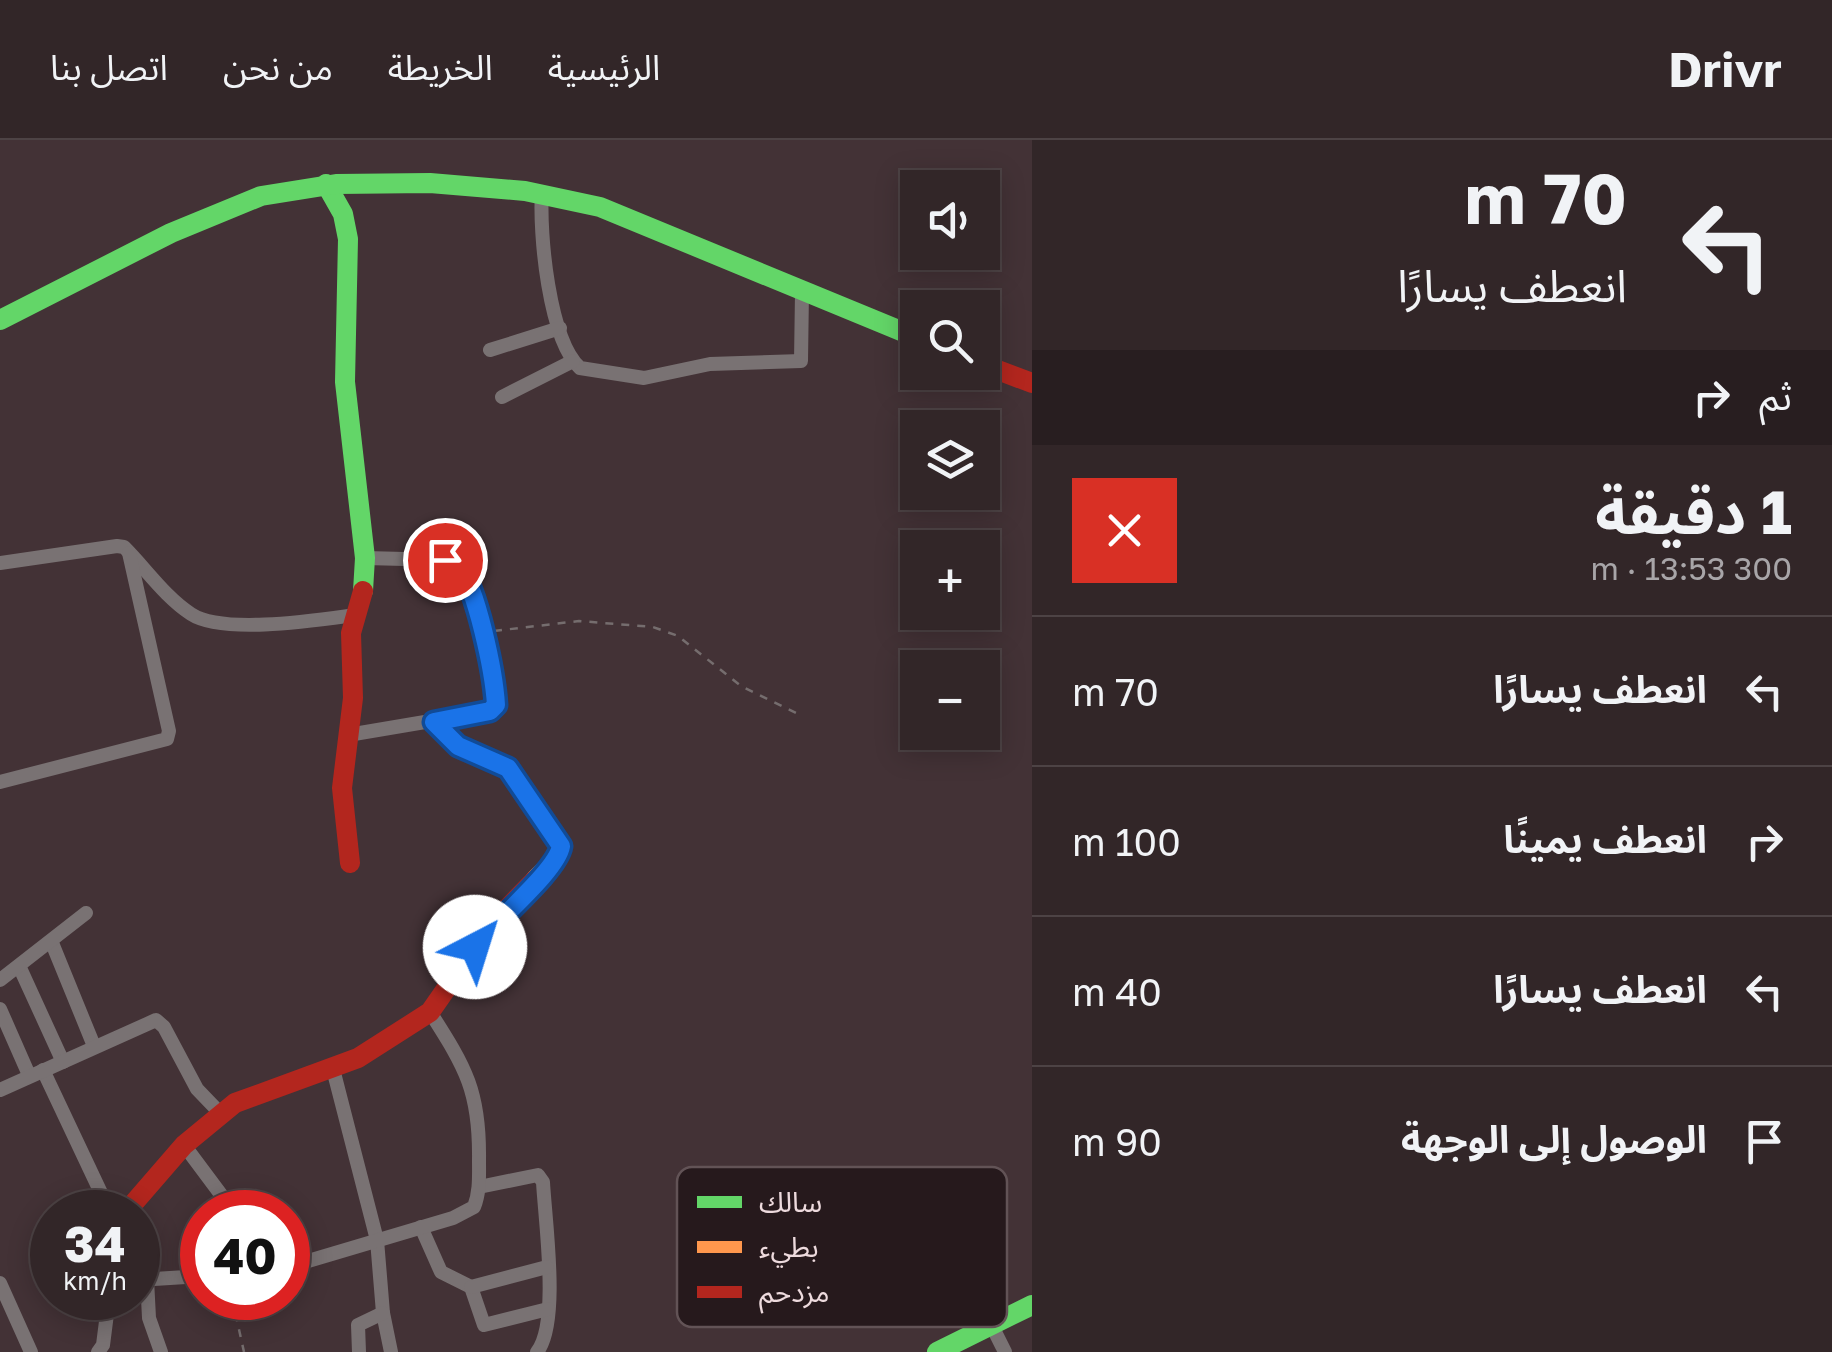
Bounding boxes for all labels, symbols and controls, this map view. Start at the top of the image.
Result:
text: Drivr [1668,40,1782,98]
text: اتصل بنا [50,46,168,88]
text: من نحن [223,46,333,88]
text: الخريطة [388,46,493,88]
text: الرئيسية [548,46,660,88]
text: 70 m [1465,155,1627,239]
map controls [900,170,1000,750]
button: sound [900,170,1000,270]
icon: left [1662,180,1792,310]
text: انعطف يسارًا [1397,258,1627,312]
button: search [900,290,1000,390]
icon: right [1684,370,1739,425]
text: ثم [1759,373,1792,418]
button: layers [900,410,1000,510]
text: 1 دقيقة [1595,475,1792,547]
button: close [1072,478,1177,583]
pin [403,518,488,603]
button: + [900,530,1000,630]
icon: arrive [418,533,473,588]
text: 300 m · 13:53 [1591,549,1792,587]
button: − [900,650,1000,750]
icon: left [1737,664,1792,719]
text: انعطف يسارًا [1493,666,1707,711]
text: 70 m [1072,669,1159,714]
icon: right [1737,814,1792,869]
text: انعطف يمينًا [1503,816,1707,861]
text: 100 m [1072,819,1181,864]
position arrow [423,895,527,999]
icon: left [1737,964,1792,1019]
text: انعطف يسارًا [1493,966,1707,1011]
text: 40 m [1072,969,1162,1014]
icon: arrive [1737,1114,1792,1169]
text: الوصول إلى الوجهة [1401,1116,1707,1161]
text: 90 m [1072,1119,1162,1164]
legend [677,1167,1007,1327]
text: سالك [759,1185,822,1218]
speed limit sign: 40 [180,1190,310,1320]
text: 34 [64,1213,126,1273]
text: بطيء [759,1230,819,1268]
text: km/h [63,1265,127,1296]
text: مزدحم [759,1275,830,1314]

